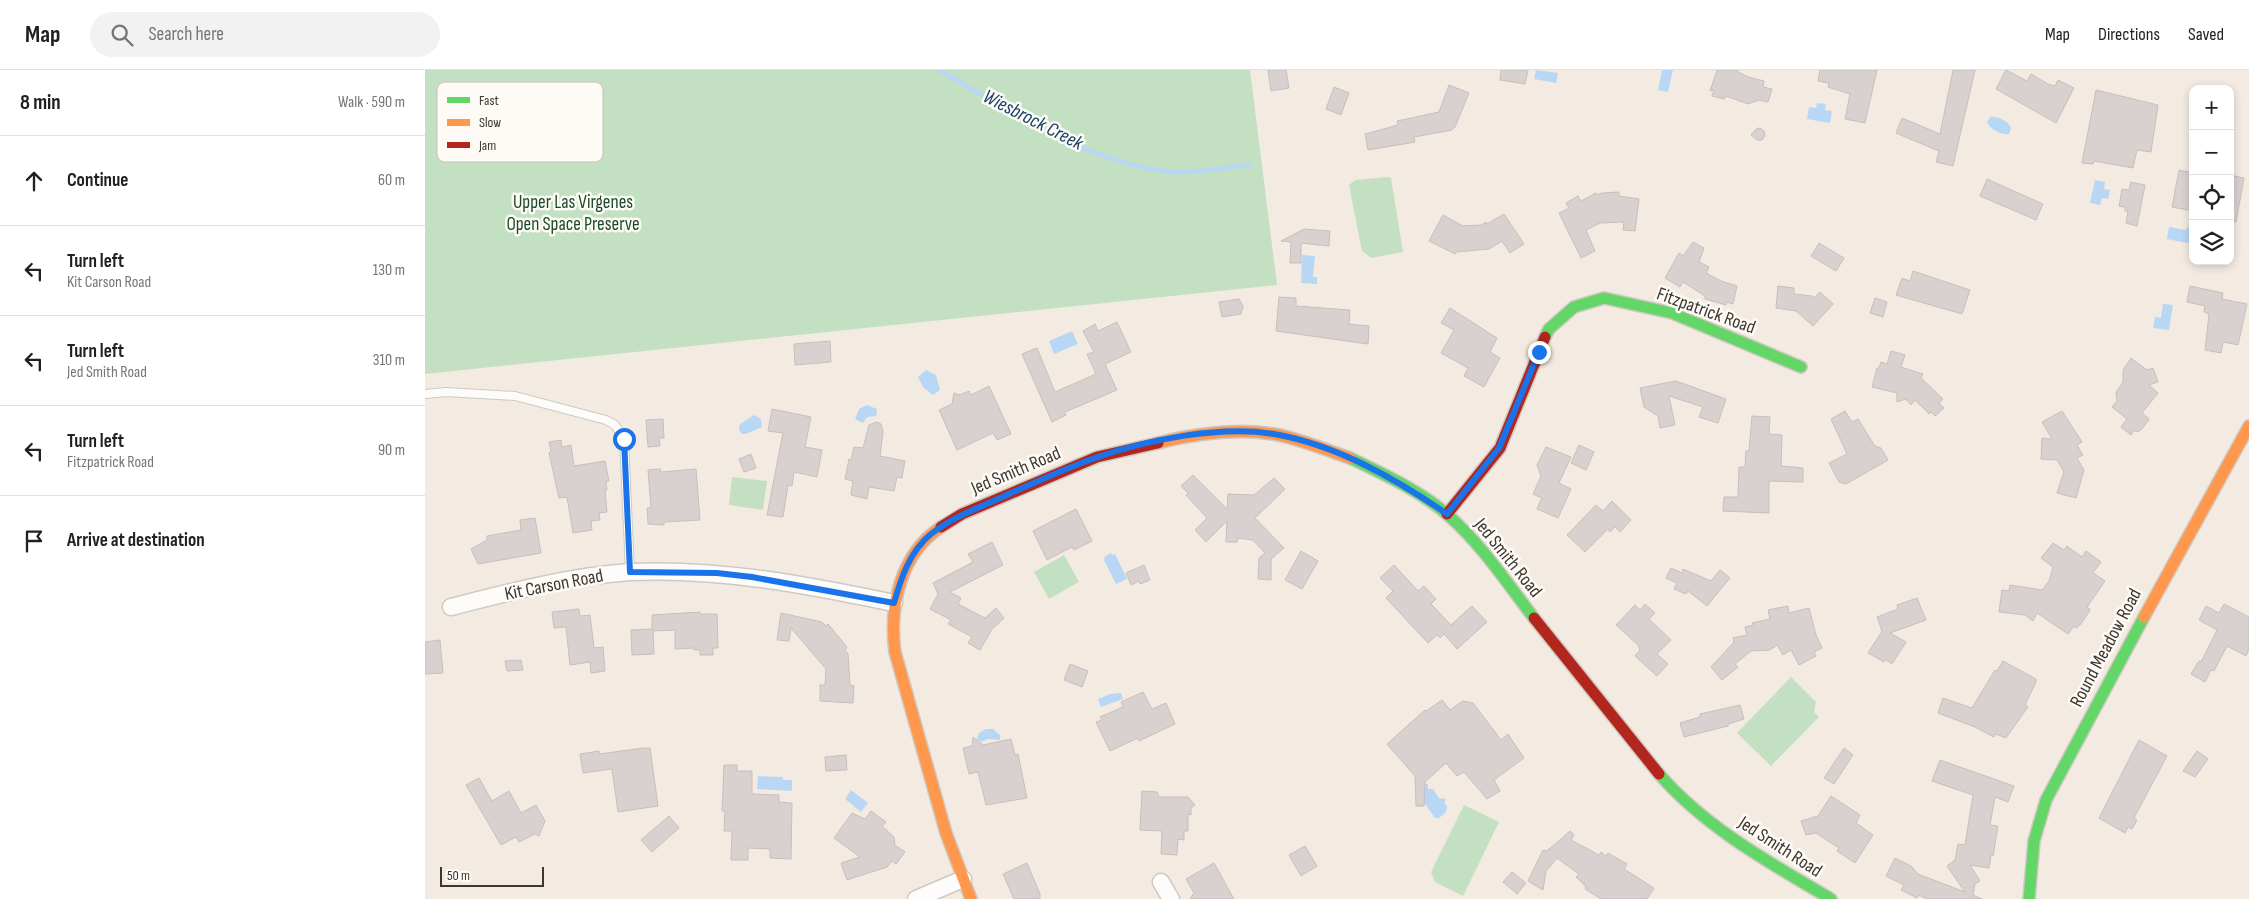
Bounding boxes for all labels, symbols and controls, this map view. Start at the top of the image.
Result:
search box [90,12,440,57]
text: Map [25,20,60,49]
icon: search [108,21,136,49]
text: Search here [148,23,224,46]
text: Map [2045,24,2070,45]
text: Directions [2098,24,2160,45]
text: Saved [2188,24,2224,45]
legend [437,82,603,162]
water label: Wiesbrock Creek [979,85,1087,156]
map controls [2189,85,2234,265]
button: + [2189,85,2234,130]
text: 8 min [20,90,61,115]
text: Fast [479,92,499,109]
text: Walk · 590 m [338,93,405,112]
text: Slow [479,114,501,131]
button: − [2189,130,2234,175]
text: Jam [478,137,496,154]
icon: ahead [20,167,48,195]
text: Continue [67,169,128,192]
text: 60 m [378,171,405,190]
button: locate [2189,175,2234,220]
park label: Upper Las Virgenes Open Space Preserve [506,191,640,236]
button: layers [2189,220,2234,265]
text: Turn left [67,250,124,273]
icon: left [20,257,48,285]
text: 130 m [373,261,405,280]
text: Kit Carson Road [67,273,151,292]
street label: Fitzpatrick Road [1654,283,1758,339]
text: Turn left [67,340,124,363]
route end [1528,341,1551,364]
icon: left [20,347,48,375]
text: 310 m [373,351,405,370]
text: Jed Smith Road [67,363,147,382]
route start [613,428,636,451]
text: Turn left [67,430,124,453]
icon: left [20,437,48,465]
text: 90 m [378,441,405,460]
street label: Jed Smith Road [967,442,1064,501]
text: Fitzpatrick Road [67,453,154,472]
street label: Jed Smith Road [1469,513,1547,602]
icon: arrive [20,527,48,555]
text: Arrive at destination [67,529,205,552]
street label: Kit Carson Road [503,564,605,606]
street label: Round Meadow Road [2065,585,2147,711]
street label: Jed Smith Road [1733,811,1826,883]
scale bar [440,864,544,887]
text: 50 m [447,867,470,884]

